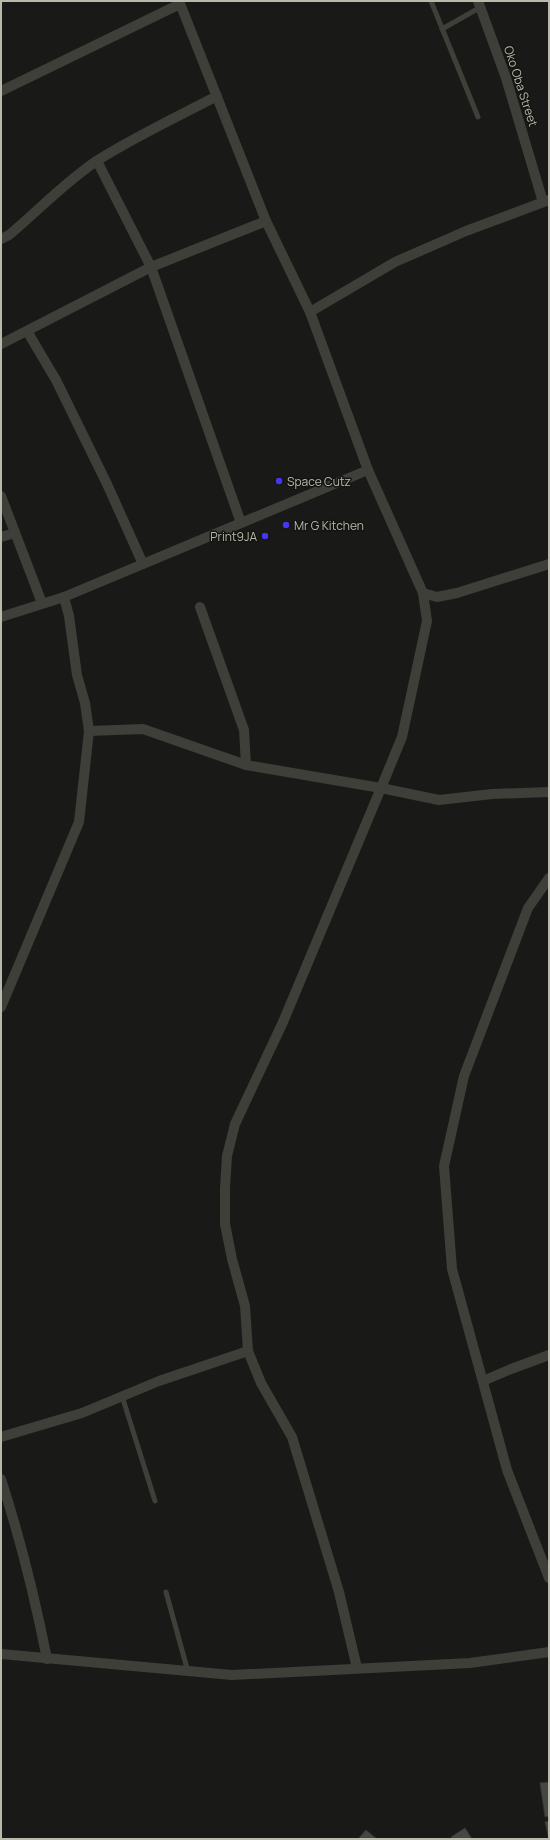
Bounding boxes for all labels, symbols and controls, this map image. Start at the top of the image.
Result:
street label: Oko Oba Street [500,43,542,129]
place label: Space Cutz [287,473,351,490]
marker: Space Cutz [274,476,284,486]
place label: Mr G Kitchen [294,517,364,534]
marker: Mr G Kitchen [281,520,291,530]
place label: Print9JA [210,528,257,545]
marker: Print9JA [260,531,270,541]

